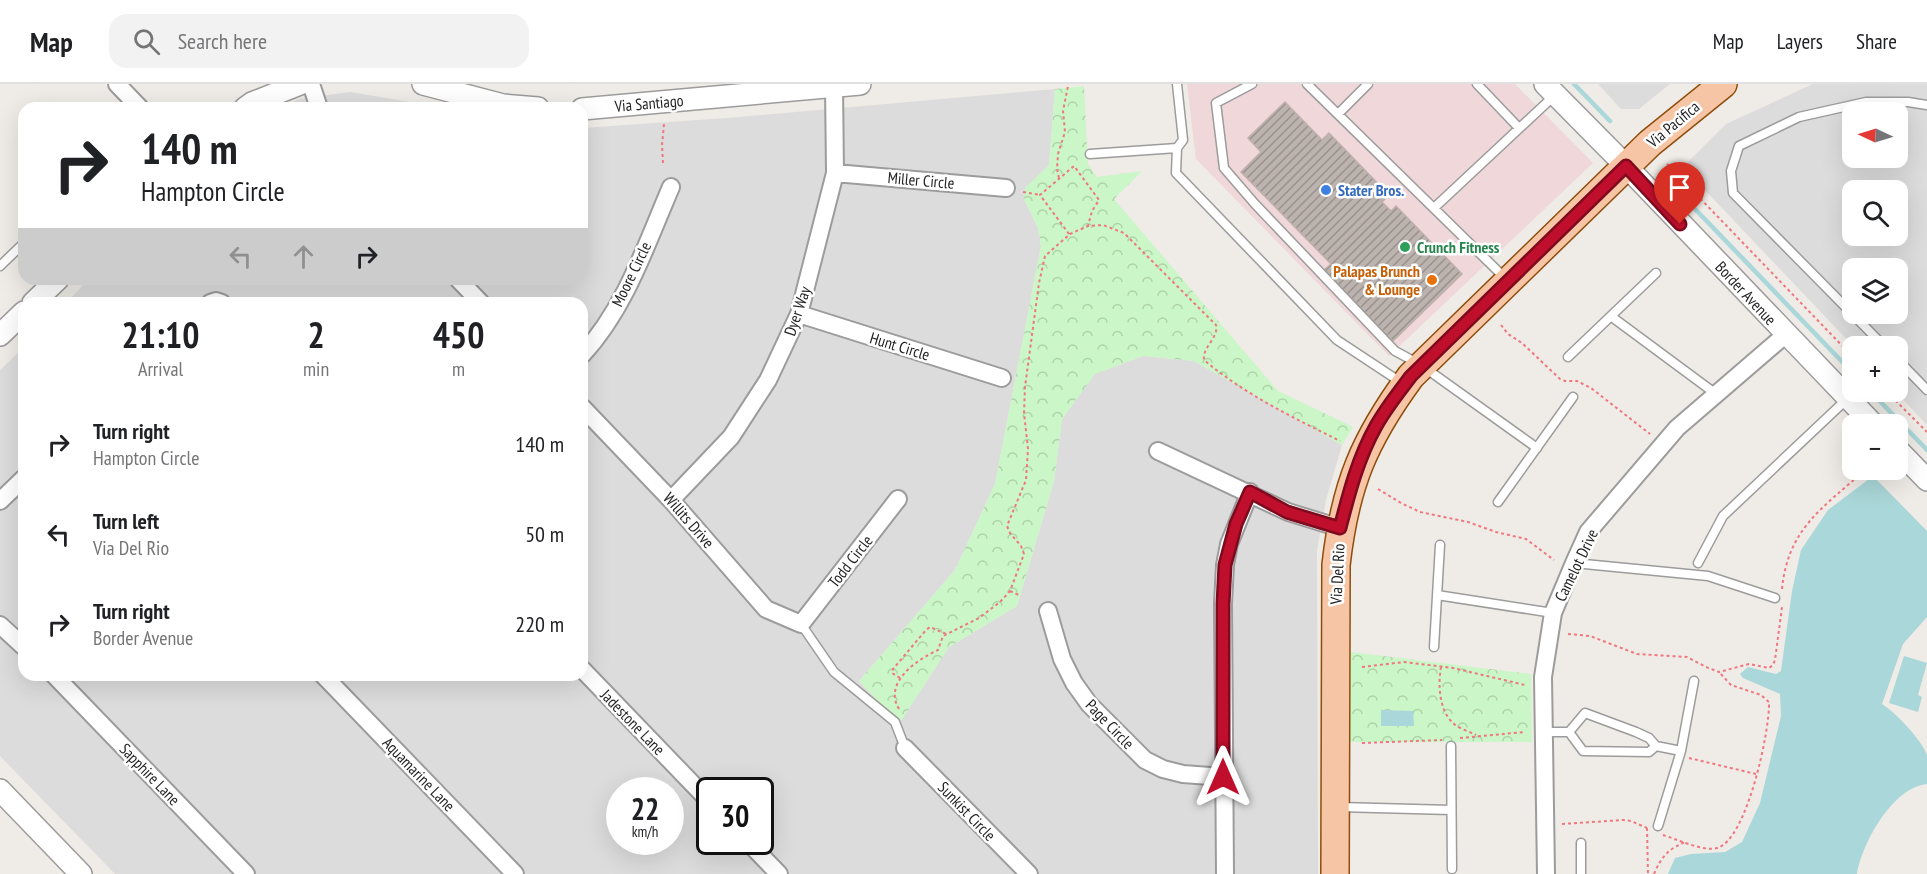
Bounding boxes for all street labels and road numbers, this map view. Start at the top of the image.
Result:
street label: Via Santiago [613,90,684,116]
street label: Via Pacifica [1642,96,1703,152]
street label: Miller Circle [887,167,955,193]
street label: Moore Circle [607,238,655,310]
street label: Border Avenue [1711,257,1781,329]
street label: Dyer Way [779,284,815,338]
street label: Hunt Circle [868,327,932,365]
street label: Willits Drive [659,488,719,552]
street label: Camelot Drive [1550,526,1602,604]
street label: Todd Circle [823,531,877,591]
street label: Via Del Rio [1325,543,1349,606]
street label: Jadestone Lane [596,684,669,759]
street label: Page Circle [1082,695,1138,753]
street label: Aquamarine Lane [379,733,459,815]
street label: Sapphire Lane [116,739,184,809]
street label: Sunkist Circle [934,777,1000,845]

